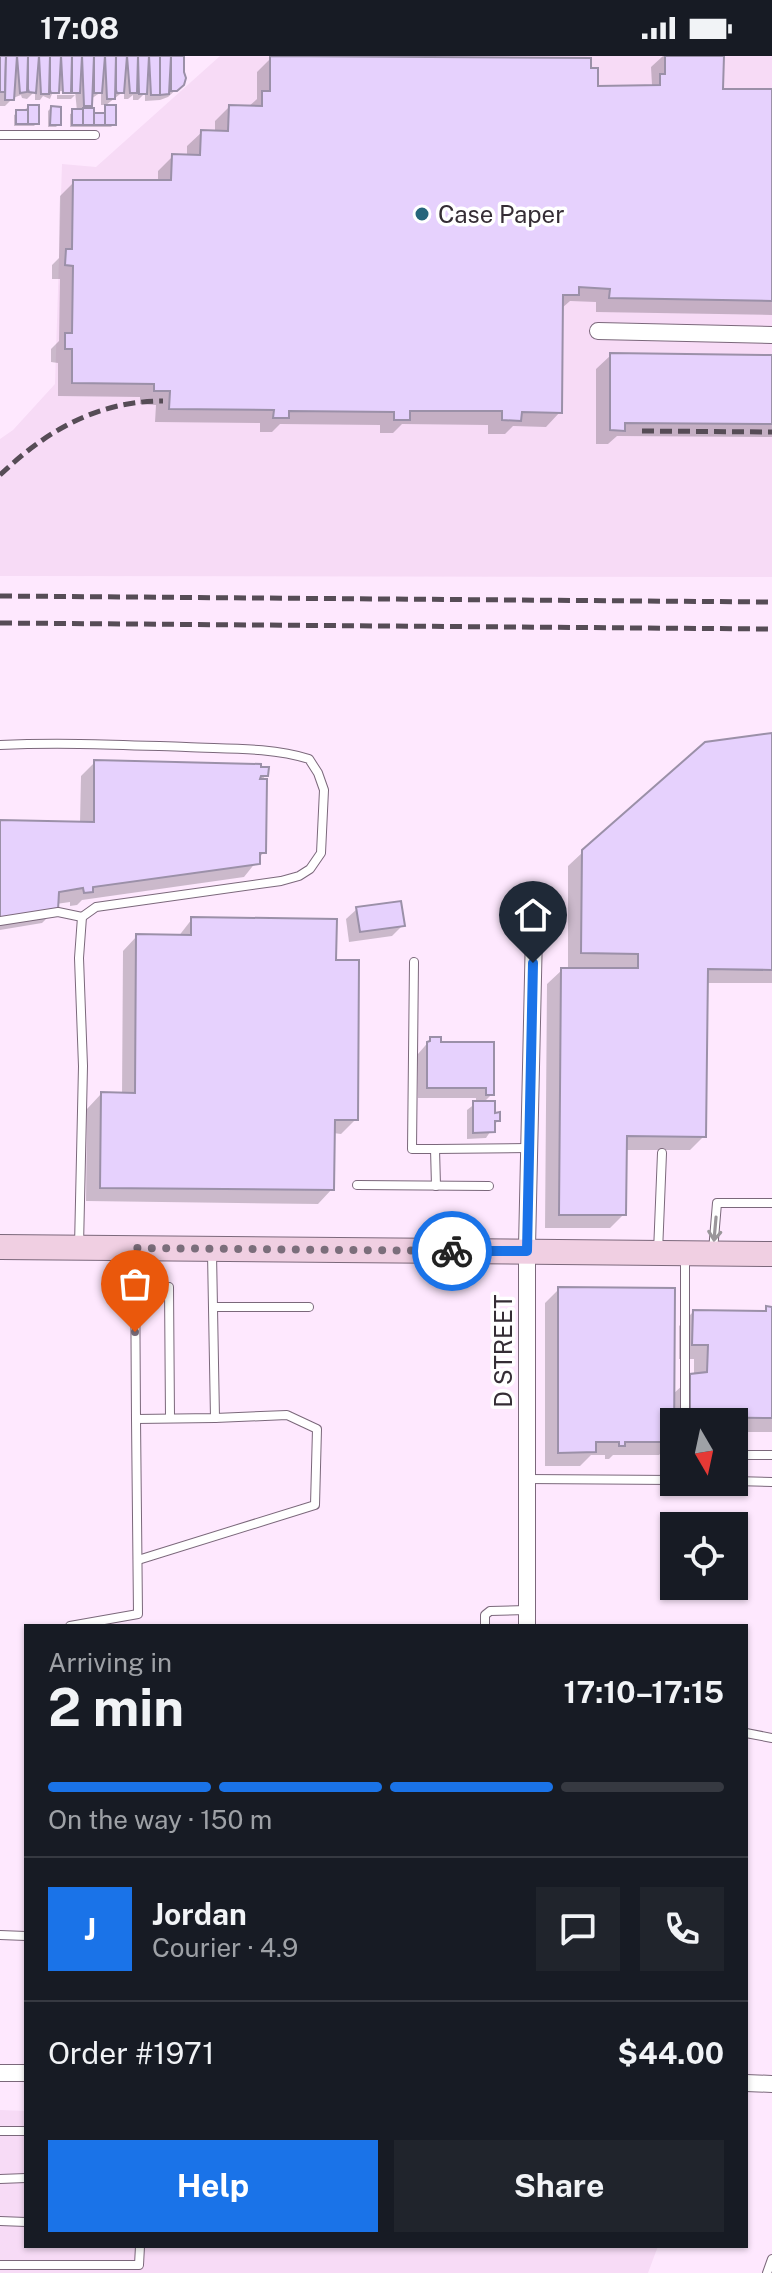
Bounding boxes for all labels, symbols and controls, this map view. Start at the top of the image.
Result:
text: 17:08 [40,10,119,46]
place label: Case Paper [438,200,565,228]
marker: Case Paper [413,205,431,223]
pin [499,881,567,963]
icon: home [511,893,555,937]
courier [412,1211,492,1291]
one-way arrow [707,1215,722,1242]
icon: bike [430,1229,474,1273]
pin [101,1250,169,1332]
icon: bag [113,1262,157,1306]
street label: D STREET [489,1294,517,1408]
north arrow [660,1408,748,1496]
map controls [660,1408,748,1600]
button: locate [660,1512,748,1600]
text: Arriving in [48,1647,172,1678]
text: 17:10–17:15 [564,1674,724,1710]
text: 2 min [48,1677,184,1738]
text: On the way · 150 m [48,1804,272,1835]
button: chat [536,1887,620,1971]
button: phone [640,1887,724,1971]
text: Jordan [152,1896,247,1932]
text: J [84,1911,96,1947]
text: Courier · 4.9 [152,1932,298,1963]
text: Order #1971 [48,2035,215,2071]
text: $44.00 [618,2035,724,2071]
button: Help [48,2140,378,2232]
button: Share [394,2140,724,2232]

